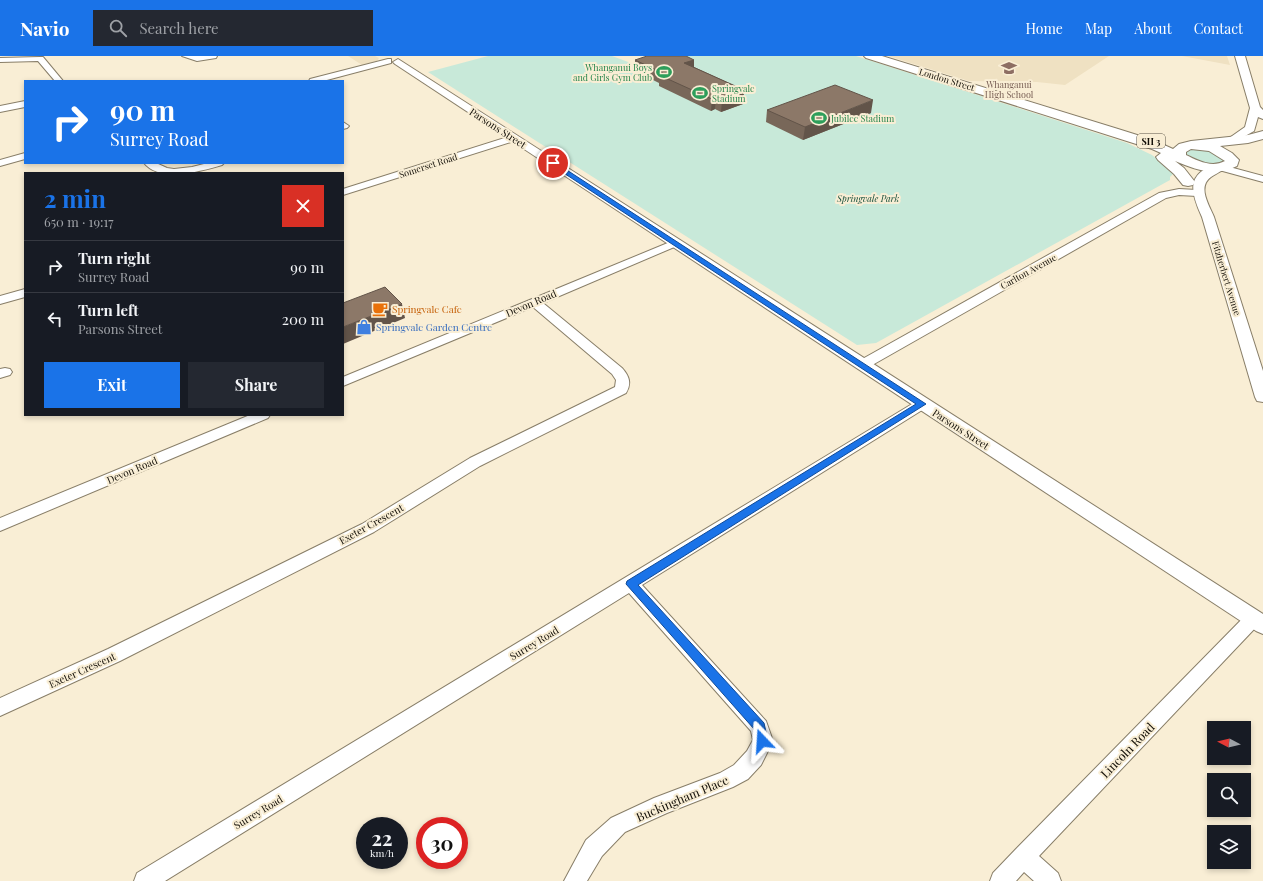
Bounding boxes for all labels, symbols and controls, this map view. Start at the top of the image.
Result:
search box [93,10,373,46]
text: Navio [20,15,69,41]
icon: search [107,17,129,39]
text: Search here [139,18,219,38]
text: Home [1025,19,1063,38]
text: Map [1085,19,1112,38]
text: About [1134,19,1172,38]
text: Contact [1194,19,1243,38]
school or university icon: Whanganui High School [1000,59,1018,77]
place label: Whanganui Boys and Girls Gym Club [573,61,652,83]
sports icon: Whanganui Boys and Girls Gym Club [655,63,673,81]
street label: London Street [918,65,977,93]
place label: Whanganui High School [985,78,1034,100]
place label: Springvale Stadium [712,82,755,104]
sports icon: Springvale Stadium [691,84,709,102]
text: 90 m [110,91,175,128]
icon: right [44,96,96,148]
street label: Parsons Street [467,104,529,152]
sports icon: Jubilee Stadium [810,109,828,127]
place label: Jubilee Stadium [830,112,894,124]
text: Surrey Road [110,127,209,151]
road number: SH 3 [1137,134,1165,148]
pin [536,146,570,180]
street label: Somerset Road [397,150,459,180]
icon: arrive [542,152,564,174]
text: 2 min [44,182,106,214]
button: close [282,185,324,227]
park label: Springvale Park [836,192,899,204]
text: 650 m · 19:17 [44,213,114,230]
street label: Fitzherbert Avenue [1210,239,1244,317]
text: Turn right [78,248,151,268]
street label: Carlton Avenue [998,250,1058,291]
icon: right [44,256,66,278]
text: 90 m [290,257,324,277]
text: Surrey Road [78,268,149,285]
street label: Devon Road [504,286,559,320]
text: Turn left [78,300,139,320]
cafe icon: Springvale Cafe [371,300,389,318]
place label: Springvale Cafe [392,302,462,316]
icon: left [44,308,66,330]
text: 200 m [282,309,324,329]
shop icon: Springvale Garden Centre [355,318,373,336]
text: Parsons Street [78,320,162,337]
place label: Springvale Garden Centre [376,320,492,334]
button: Exit [44,362,180,408]
button: Share [188,362,324,408]
street label: Parsons Street [930,405,992,453]
street label: Devon Road [105,453,160,487]
street label: Exeter Crescent [336,500,406,547]
street label: Surrey Road [507,623,561,663]
street label: Exeter Crescent [46,649,118,691]
street label: Lincoln Road [1097,719,1157,781]
position arrow [741,720,783,762]
north arrow [1207,721,1251,765]
map controls [1207,721,1251,869]
street label: Buckingham Place [633,771,731,825]
button: search [1207,773,1251,817]
street label: Surrey Road [231,792,285,832]
speed limit sign: 30 [416,817,468,869]
text: 22 [372,824,392,851]
button: layers [1207,825,1251,869]
text: km/h [370,846,394,860]

